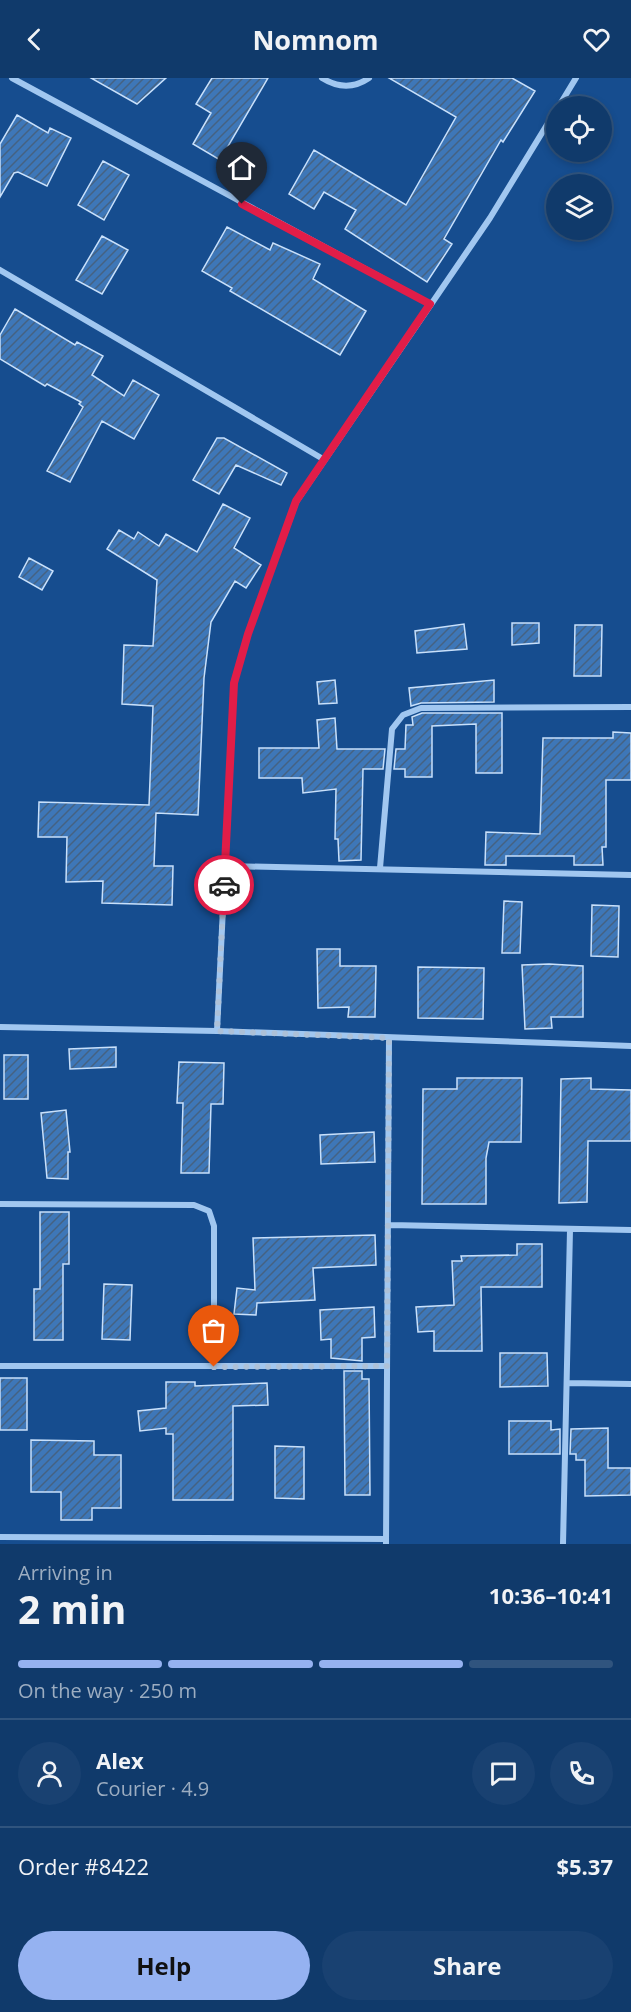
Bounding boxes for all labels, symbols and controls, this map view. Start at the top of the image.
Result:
text: Nomnom [252,21,379,58]
icon: back [18,23,51,56]
icon: heart [580,23,613,56]
map controls [546,96,612,240]
button: locate [546,96,612,162]
pin [216,142,267,204]
icon: home [225,151,258,184]
button: layers [546,174,612,240]
courier [194,855,254,915]
icon: car [208,869,241,902]
pin [188,1305,239,1367]
icon: bag [197,1314,230,1347]
text: Arriving in [18,1559,113,1586]
text: 10:36–10:41 [489,1580,613,1610]
text: 2 min [18,1582,126,1635]
text: On the way · 250 m [18,1677,197,1704]
button: person [18,1742,81,1805]
button: chat [472,1742,535,1805]
button: phone [550,1742,613,1805]
text: Alex [96,1745,144,1775]
text: Courier · 4.9 [96,1775,209,1802]
text: Order #8422 [18,1851,149,1881]
text: $5.37 [556,1851,613,1881]
button: Help [18,1931,310,2000]
button: Share [322,1931,613,2000]

